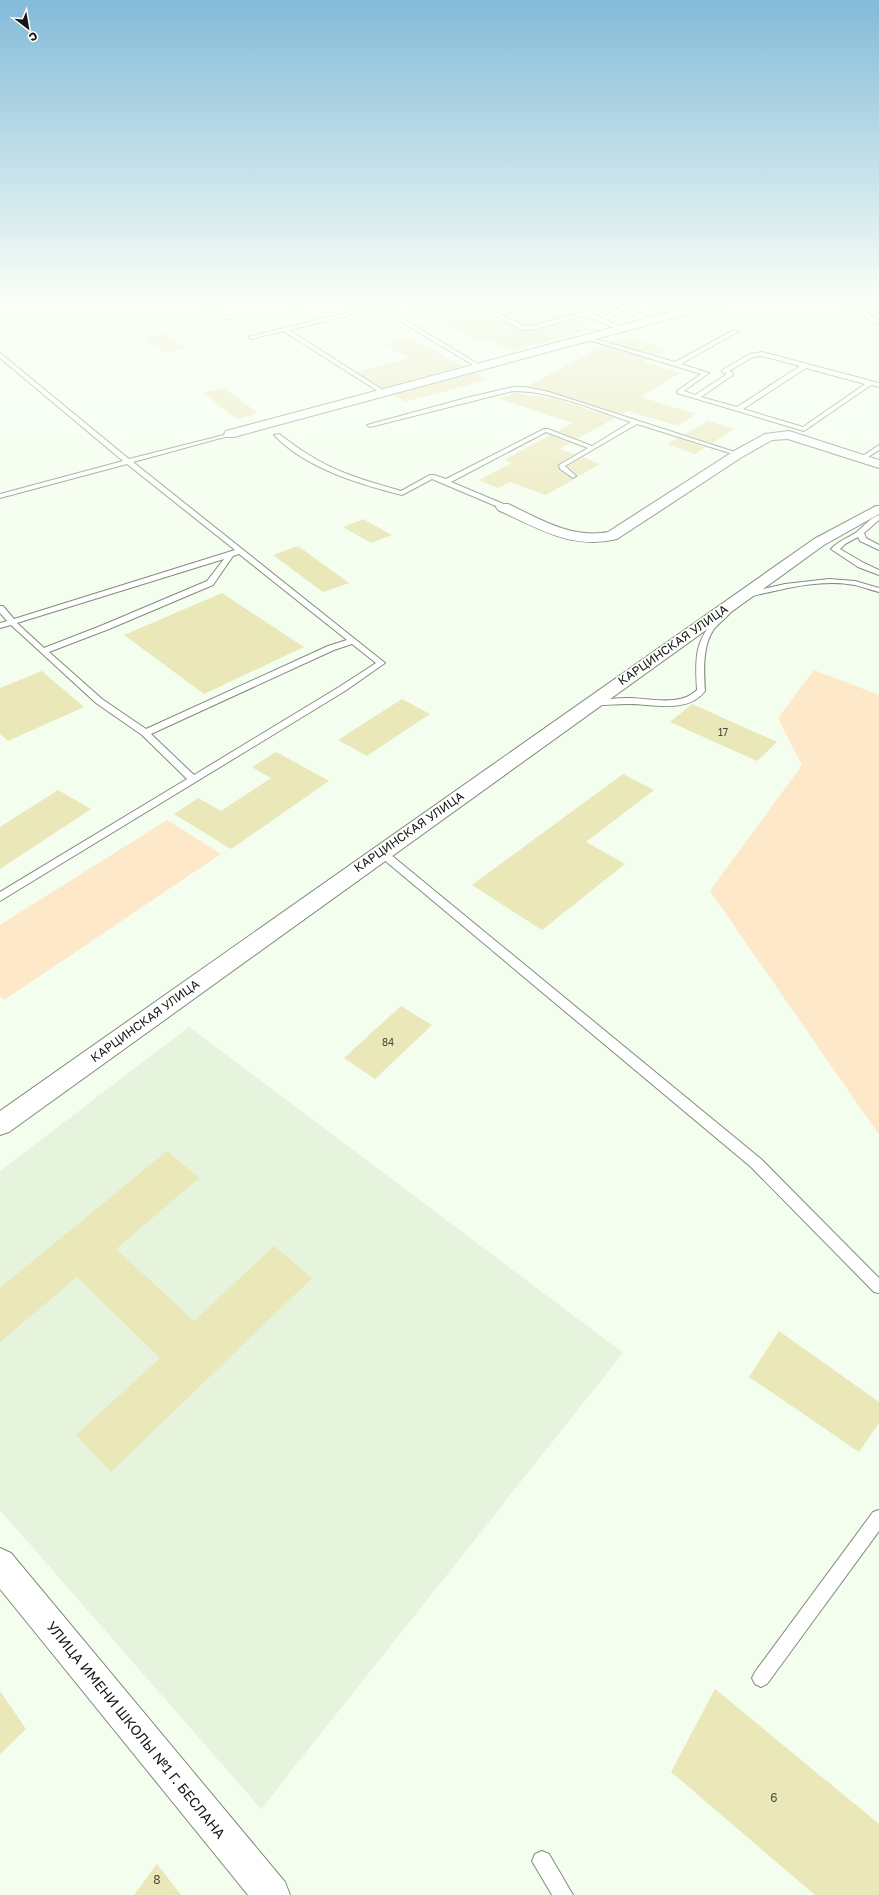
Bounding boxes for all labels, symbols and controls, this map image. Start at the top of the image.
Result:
north arrow [8,8,48,48]
text: С [27,29,40,45]
street label: КАРЦИНСКАЯ УЛИЦА [615,601,731,688]
house number: 17 [718,726,728,738]
street label: КАРЦИНСКАЯ УЛИЦА [351,788,467,875]
street label: КАРЦИНСКАЯ УЛИЦА [87,976,202,1065]
house number: 84 [382,1036,394,1048]
street label: УЛИЦА ИМЕНИ ШКОЛЫ №1 Г. БЕСЛАНА [43,1618,230,1842]
house number: 6 [770,1790,778,1805]
house number: 8 [153,1872,161,1887]

